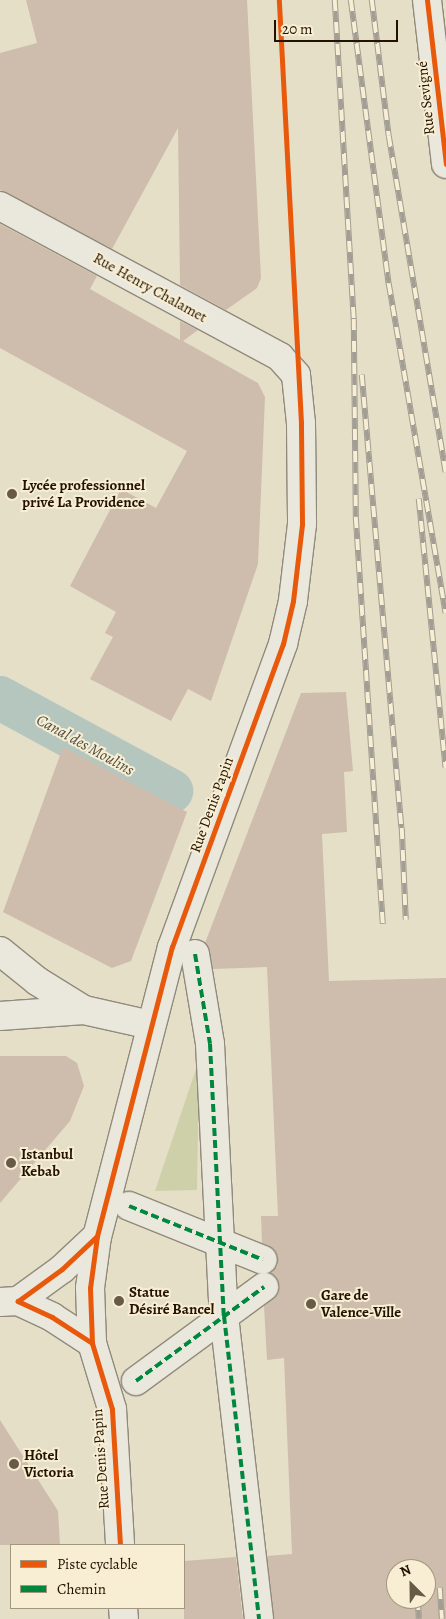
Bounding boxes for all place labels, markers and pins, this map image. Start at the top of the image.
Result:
place label: Lycée professionnel privé La Providence [22,476,145,511]
marker: Lycée professionnel privé La Providence [6,488,18,500]
place label: Istanbul Kebab [21,1145,73,1180]
marker: Istanbul Kebab [5,1157,17,1169]
place label: Statue Désiré Bancel [129,1283,214,1318]
place label: Gare de Valence-Ville [321,1286,401,1321]
marker: Statue Désiré Bancel [113,1295,125,1307]
marker: Gare de Valence-Ville [305,1298,317,1310]
place label: Hôtel Victoria [24,1446,74,1481]
marker: Hôtel Victoria [8,1458,20,1470]

